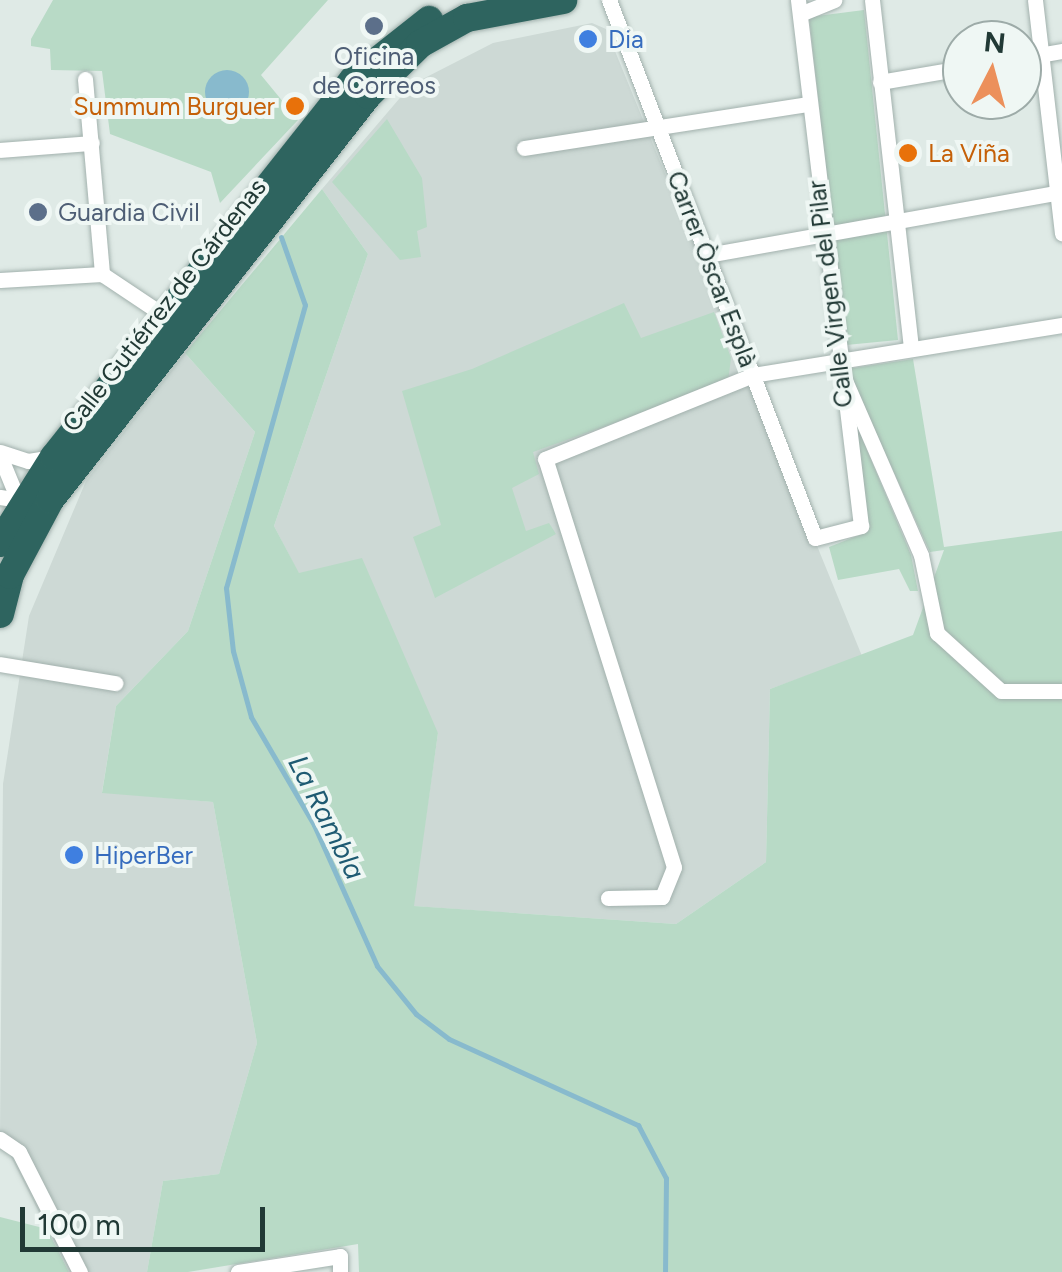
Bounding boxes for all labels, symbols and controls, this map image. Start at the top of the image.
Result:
marker: Oficina de Correos [363,15,385,37]
north arrow [942,20,1042,120]
place label: Dia [608,24,644,54]
text: N [982,24,1007,60]
marker: Dia [577,28,599,50]
place label: Oficina de Correos [312,42,436,101]
place label: Summum Burguer [73,91,275,121]
marker: Summum Burguer [284,95,306,117]
place label: La Viña [928,138,1010,168]
marker: La Viña [897,142,919,164]
street label: Carrer Òscar Esplà [661,167,763,371]
street label: Calle Gutiérrez de Cárdenas [56,173,272,437]
street label: Calle Virgen del Pilar [801,179,859,409]
place label: Guardia Civil [58,197,200,227]
marker: Guardia Civil [27,201,49,223]
water label: La Rambla [281,749,373,885]
place label: HiperBer [94,840,193,870]
marker: HiperBer [63,844,85,866]
scale bar [25,1187,270,1249]
text: 100 m [37,1206,121,1243]

